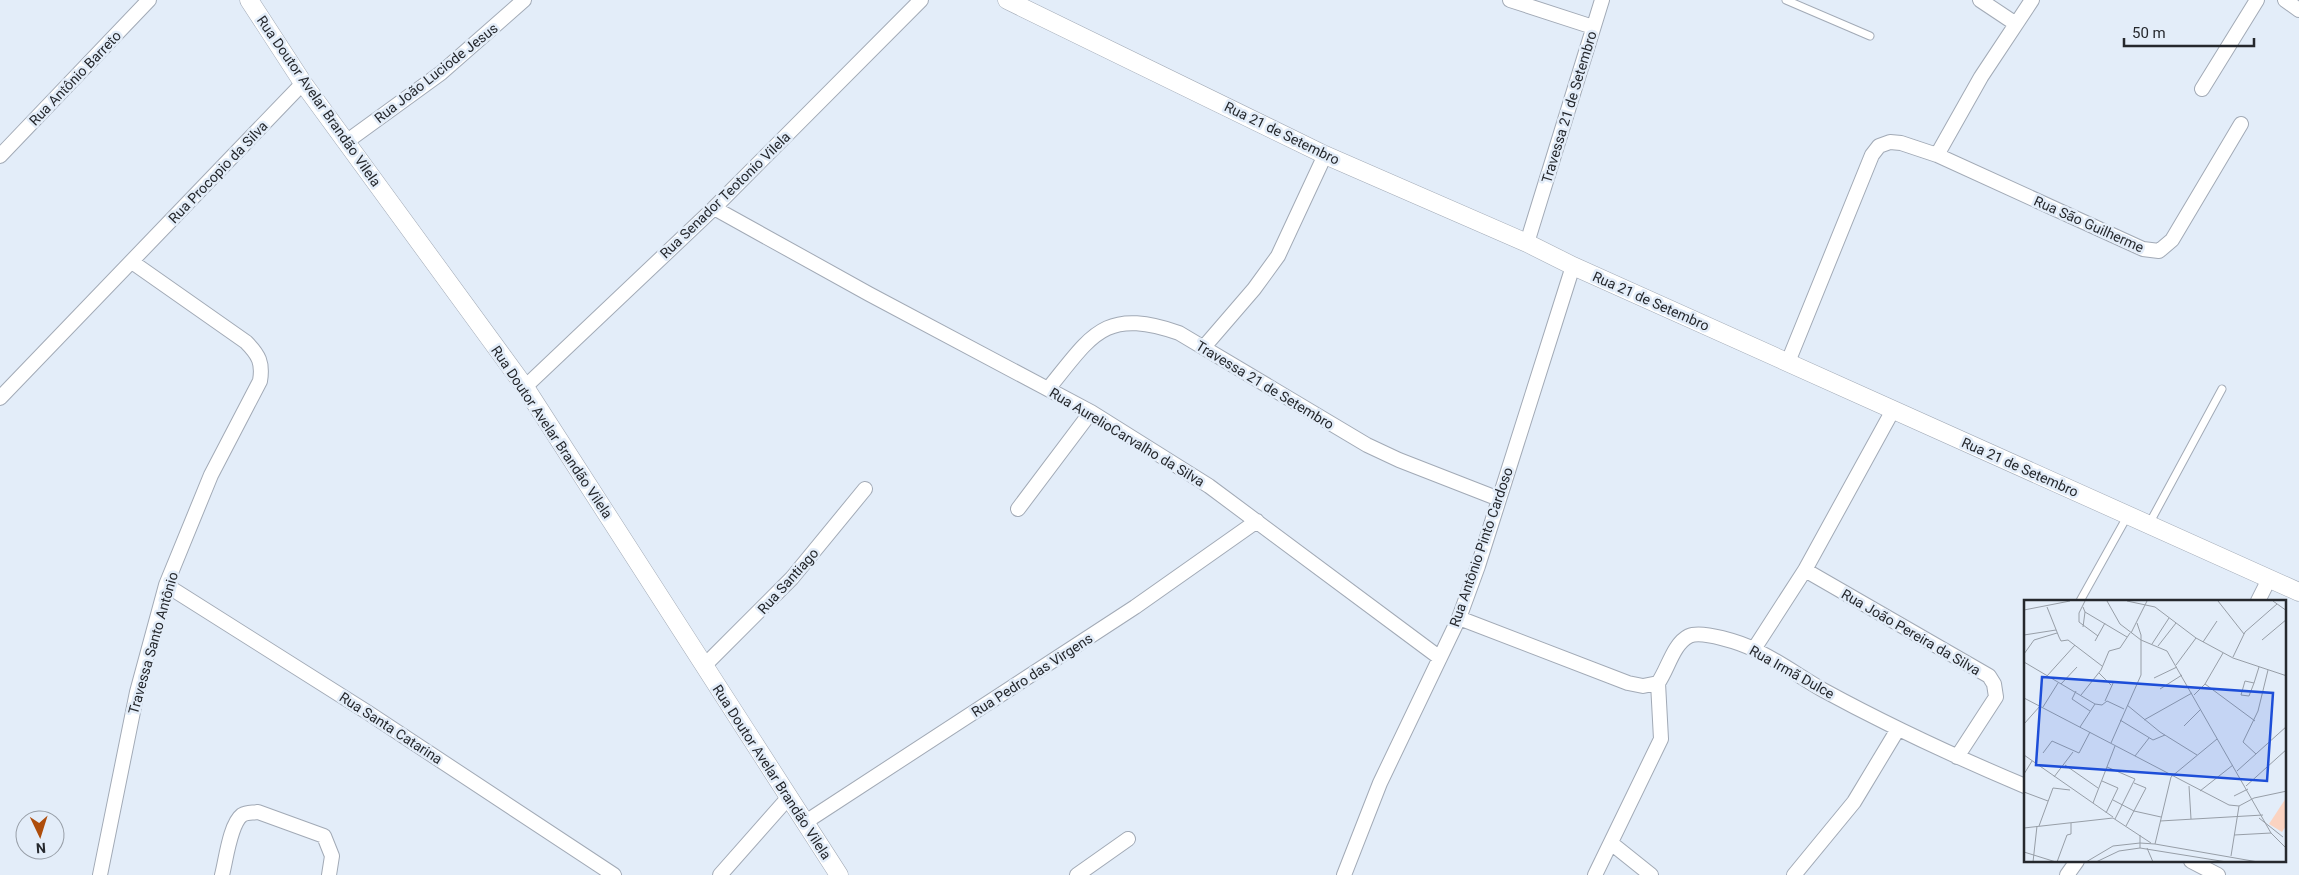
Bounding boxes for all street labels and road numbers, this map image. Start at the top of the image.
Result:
street label: Rua Doutor Avelar Brandão Vilela [254,13,384,189]
street label: Rua João Luciode Jesus [371,20,501,126]
street label: Rua Antônio Barreto [26,28,124,128]
street label: Travessa 21 de Setembro [1538,29,1600,185]
street label: Rua 21 de Setembro [1222,98,1342,168]
street label: Rua Procopio da Silva [165,118,271,226]
street label: Rua Senador Teotonio Vilela [657,129,793,261]
street label: Rua São Guilherme [2032,193,2146,255]
street label: Rua 21 de Setembro [1590,268,1712,334]
street label: Travessa 21 de Setembro [1193,337,1337,433]
street label: Rua Doutor Avelar Brandão Vilela [488,343,616,521]
street label: Rua AurelioCarvalho da Silva [1047,384,1207,490]
street label: Rua 21 de Setembro [1959,434,2081,500]
street label: Rua Antônio Pinto Cardoso [1446,465,1516,629]
street label: Rua Santiago [754,545,822,617]
street label: Travessa Santo Antônio [125,570,181,716]
street label: Rua João Pereira da Silva [1839,586,1983,678]
street label: Rua Pedro das Virgens [969,630,1095,720]
street label: Rua Irmã Dulce [1747,642,1837,702]
street label: Rua Doutor Avelar Brandão Vilela [710,682,834,862]
street label: Rua Santa Catarina [337,689,445,767]

